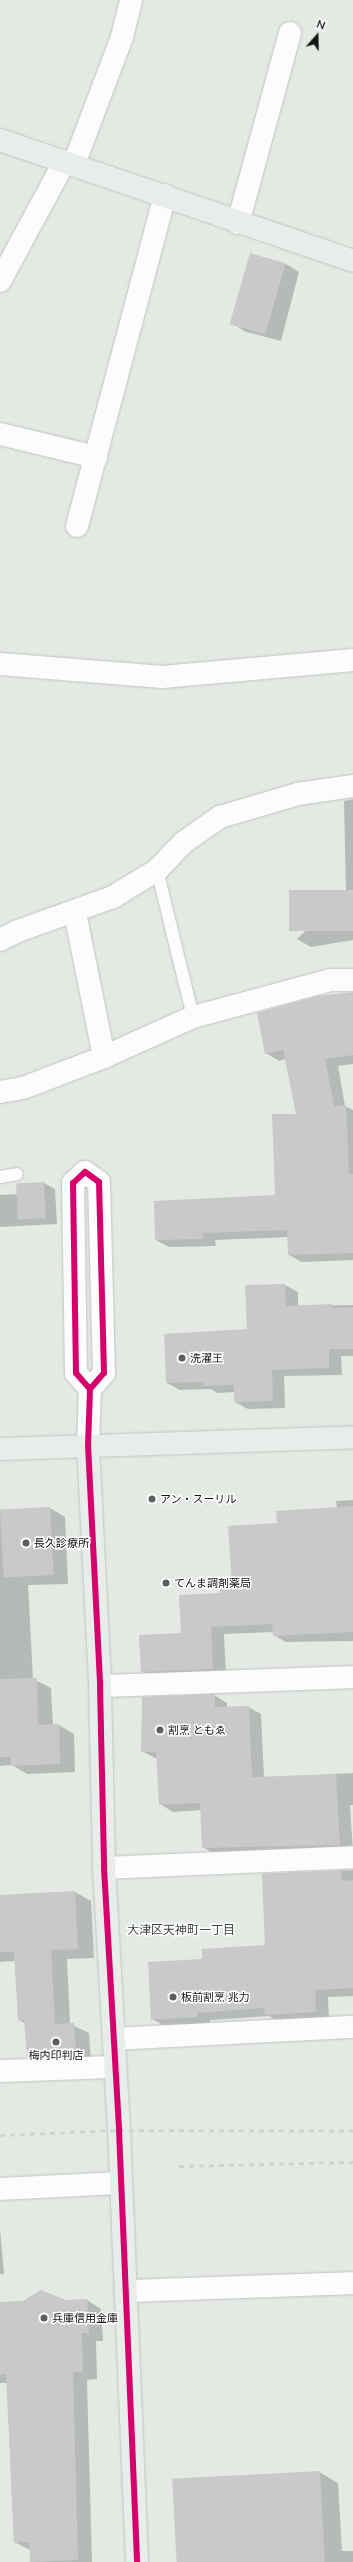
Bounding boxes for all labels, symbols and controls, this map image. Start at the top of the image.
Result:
north arrow [297,16,337,56]
text: N [315,17,327,33]
place label: 洗濯王 [190,1351,223,1365]
marker: 洗濯王 [177,1353,187,1363]
place label: アン・スーリル [160,1492,237,1506]
marker: アン・スーリル [147,1494,157,1504]
place label: 長久診療所 [34,1536,89,1550]
marker: 長久診療所 [21,1538,31,1548]
place label: てんま調剤薬局 [174,1576,251,1590]
marker: てんま調剤薬局 [161,1578,171,1588]
place label: 割烹 ともゑ [168,1723,226,1737]
marker: 割烹 ともゑ [155,1725,165,1735]
district label: 大津区天神町一丁目 [127,1923,235,1937]
place label: 板前割烹 兆力 [181,1990,250,2004]
marker: 板前割烹 兆力 [168,1992,178,2002]
marker: 梅内印判店 [51,2037,61,2047]
place label: 梅内印判店 [29,2048,83,2062]
place label: 兵庫信用金庫 [52,2311,118,2325]
marker: 兵庫信用金庫 [39,2313,49,2323]

